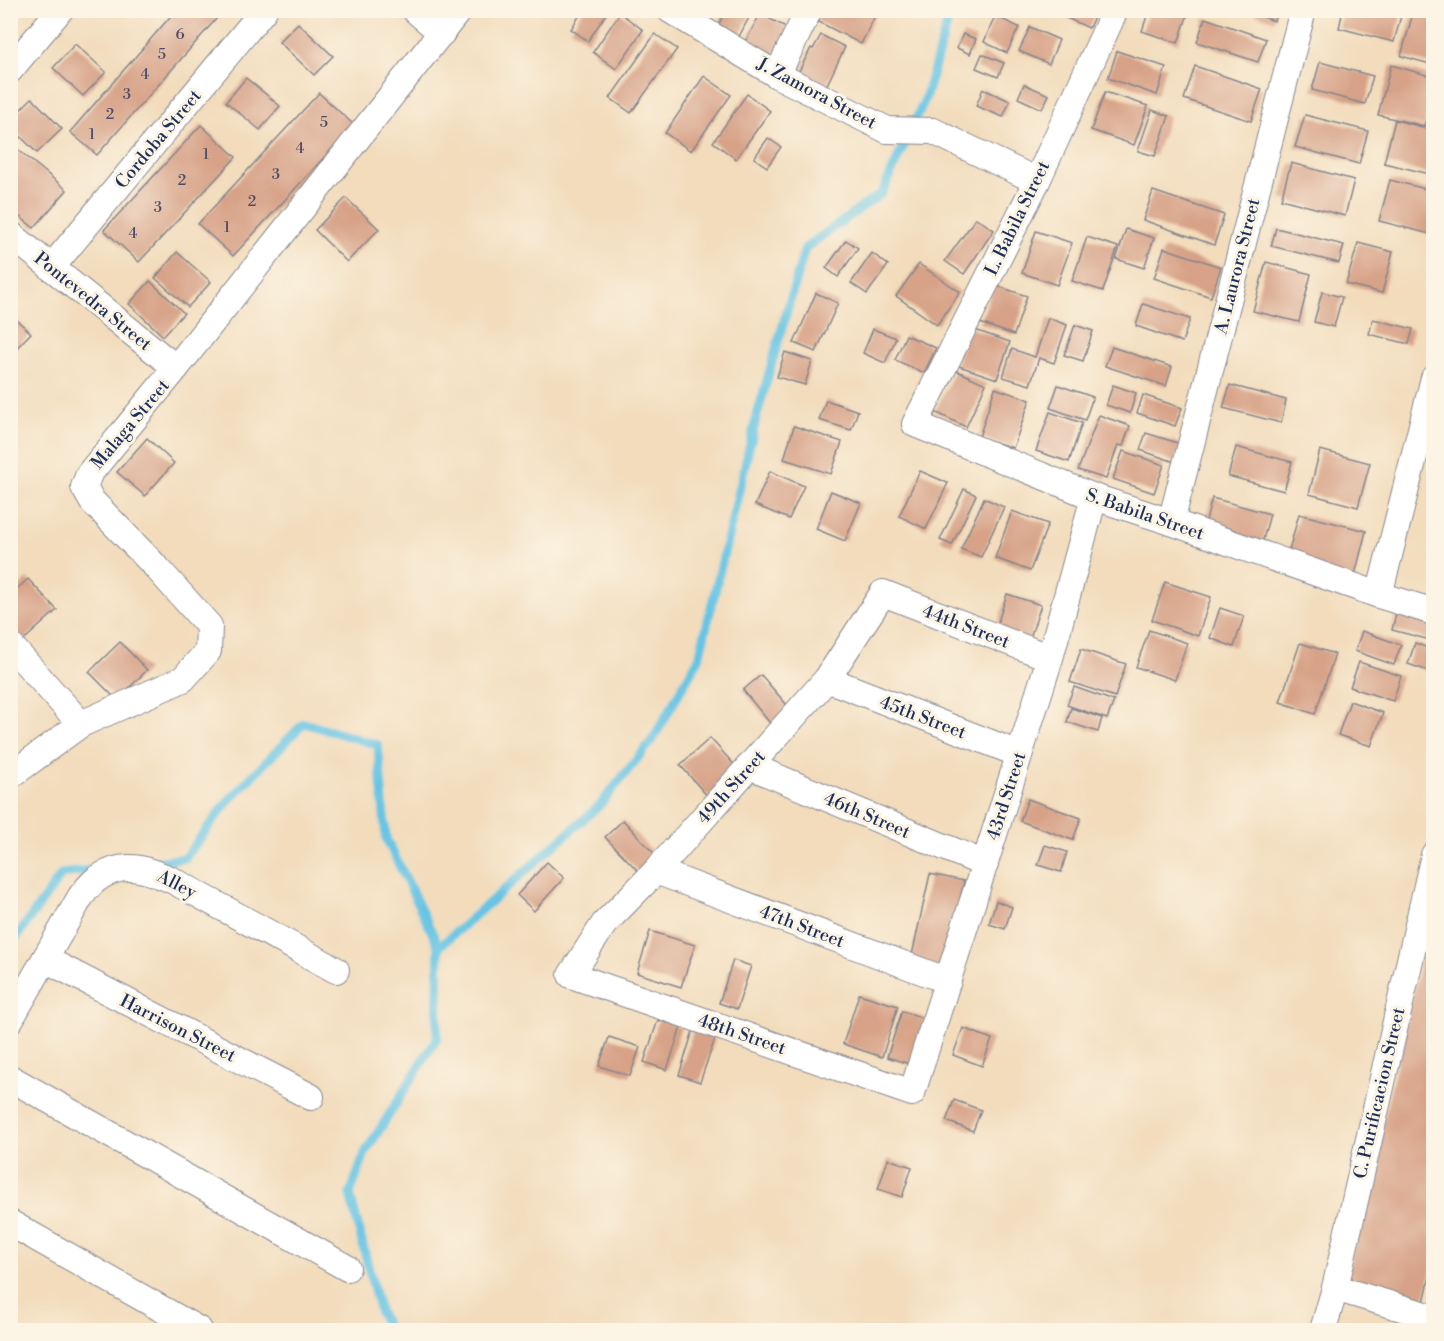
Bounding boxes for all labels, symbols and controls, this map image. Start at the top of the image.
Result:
house number: 6 [175,25,185,44]
house number: 5 [158,45,166,64]
street label: J. Zamora Street [752,52,881,135]
house number: 4 [141,65,150,84]
street label: Cordoba Street [110,85,207,194]
house number: 3 [123,85,131,104]
house number: 2 [106,105,114,124]
house number: 5 [320,113,328,132]
house number: 1 [89,125,96,144]
house number: 4 [296,139,305,158]
house number: 1 [203,145,210,164]
street label: L. Babila Street [980,157,1055,279]
house number: 3 [272,165,280,184]
house number: 2 [178,171,186,190]
house number: 2 [248,192,256,211]
street label: A. Laurora Street [1209,195,1266,337]
house number: 3 [154,198,162,217]
house number: 1 [224,218,231,237]
house number: 4 [129,224,138,243]
street label: Pontevedra Street [29,247,157,356]
street label: Malaga Street [86,374,175,474]
street label: S. Babila Street [1083,483,1208,546]
street label: 44th Street [919,599,1013,654]
street label: 45th Street [876,691,970,745]
street label: 49th Street [692,745,771,829]
street label: 43rd Street [981,749,1032,843]
street label: 46th Street [820,787,914,844]
street label: Alley [152,864,200,904]
street label: 47th Street [756,900,848,953]
street label: Harrison Street [116,989,240,1068]
street label: C. Purificacion Street [1349,1005,1411,1181]
street label: 48th Street [695,1009,790,1060]

